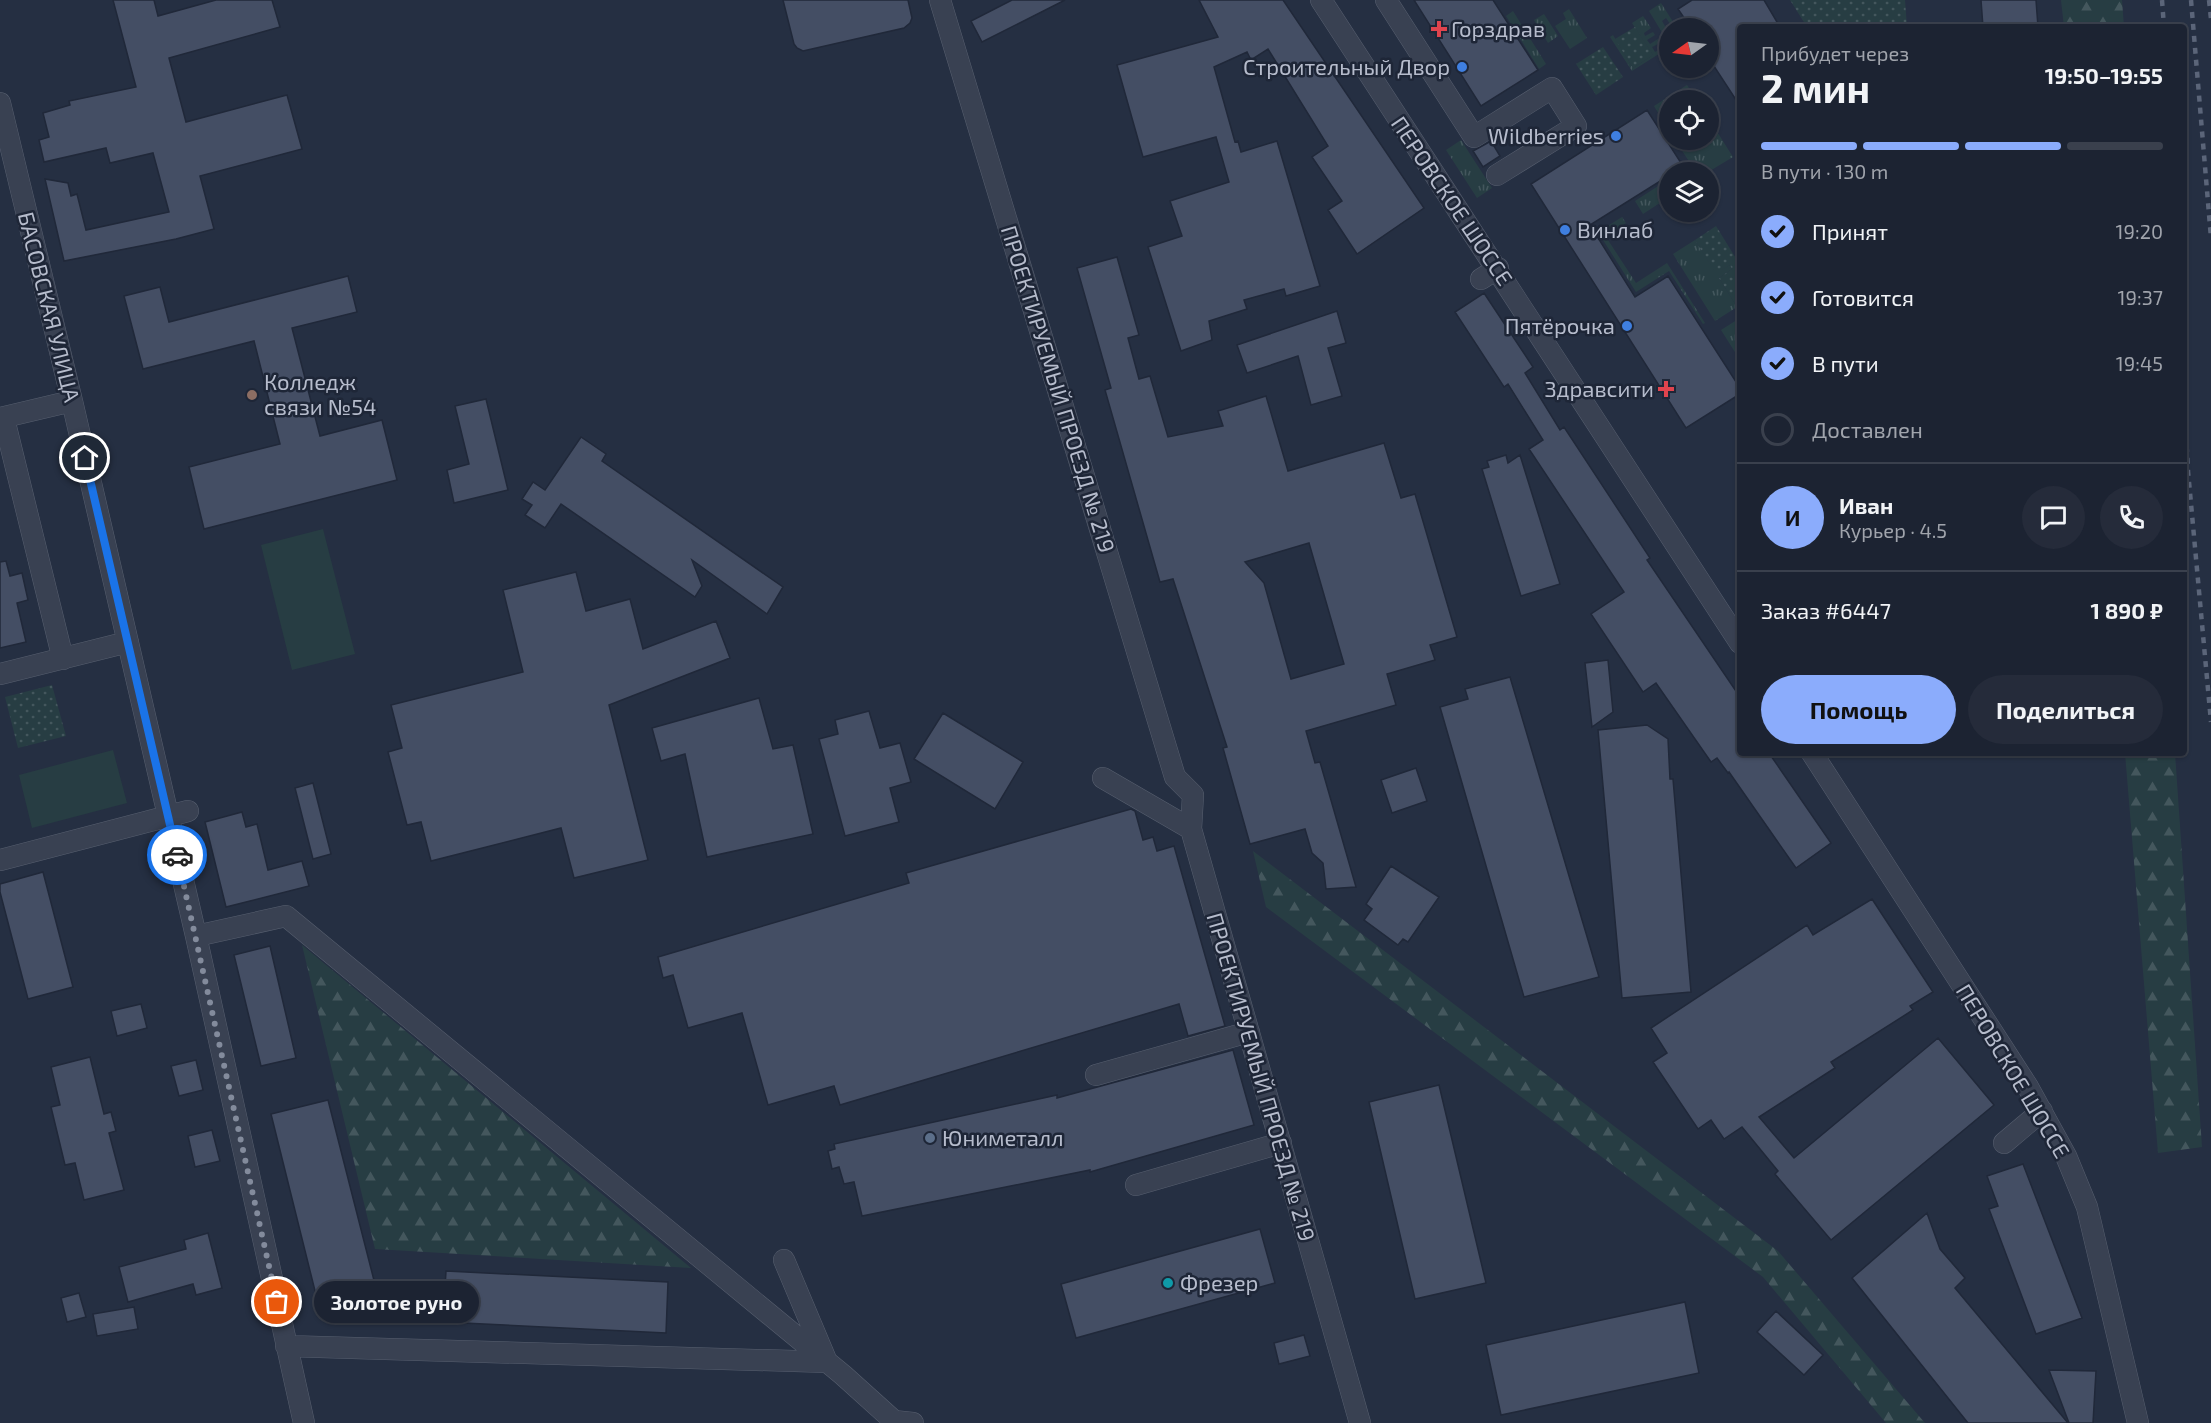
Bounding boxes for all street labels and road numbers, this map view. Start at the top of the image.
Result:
street label: ПЕРОВСКОЕ ШОССЕ [1387,111,1519,290]
street label: БАСОВСКАЯ УЛИЦА [14,209,86,405]
street label: ПРОЕКТИРУЕМЫЙ ПРОЕЗД № 219 [997,222,1121,555]
street label: ПРОЕКТИРУЕМЫЙ ПРОЕЗД № 219 [1203,909,1321,1244]
street label: ПЕРОВСКОЕ ШОССЕ [1952,979,2076,1162]

